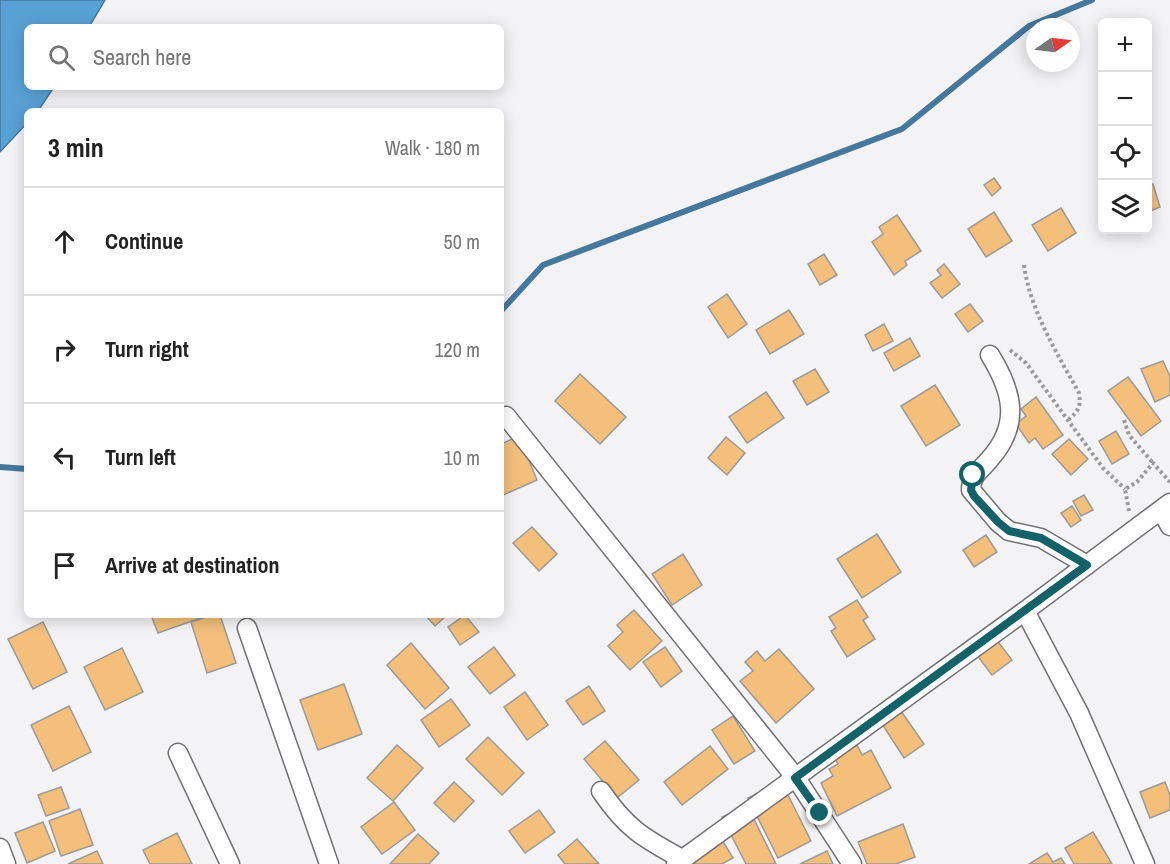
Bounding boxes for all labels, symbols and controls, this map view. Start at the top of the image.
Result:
north arrow [1026,18,1080,72]
map controls [1098,18,1152,234]
button: + [1098,18,1152,72]
search box [24,24,504,90]
icon: search [45,41,78,74]
text: Search here [93,42,191,72]
button: − [1098,72,1152,126]
button: locate [1098,126,1152,180]
text: 3 min [48,130,104,165]
text: Walk · 180 m [385,134,480,161]
button: layers [1098,180,1152,234]
icon: ahead [48,225,81,258]
text: Continue [105,226,183,256]
text: 50 m [444,228,480,255]
icon: right [48,333,81,366]
text: Turn right [105,334,189,364]
text: 120 m [434,336,480,363]
icon: left [48,441,81,474]
text: Turn left [105,442,176,472]
text: 10 m [444,444,480,471]
route start [959,461,985,487]
icon: arrive [48,549,81,582]
text: Arrive at destination [105,550,279,580]
route end [806,799,832,825]

